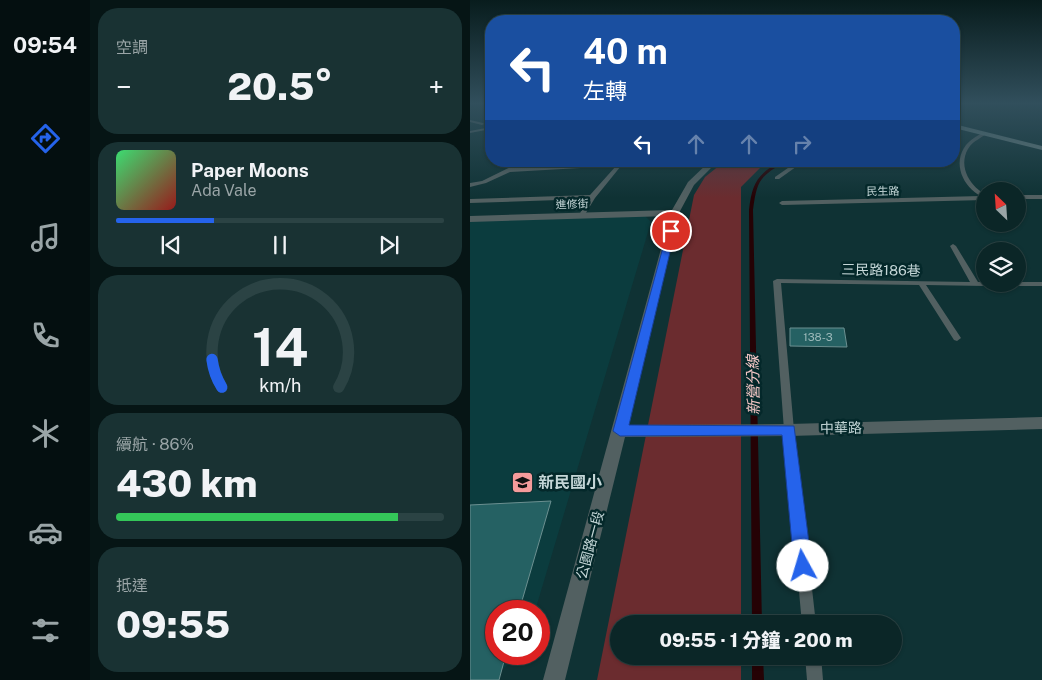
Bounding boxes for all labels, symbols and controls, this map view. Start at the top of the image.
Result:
text: 40 m [583,31,668,72]
text: 09:54 [13,32,77,58]
icon: left [500,35,565,100]
text: 空調 [116,38,148,57]
text: 20.5° [227,64,333,109]
text: − [116,70,132,103]
text: + [428,70,444,103]
text: 左轉 [583,78,627,104]
icon: directions [28,121,63,156]
icon: left [629,130,657,158]
icon: ahead [682,130,710,158]
icon: ahead [735,130,763,158]
icon: right [788,130,816,158]
text: Paper Moons [191,159,309,181]
text: Ada Vale [191,181,256,200]
north arrow [976,182,1026,232]
map controls [976,182,1026,292]
street label: 民生路 [866,185,900,197]
street label: 進修街 [555,197,589,211]
pin [650,210,692,252]
icon: arrive [657,217,685,245]
icon: music [28,220,63,255]
icon: previous [157,231,185,259]
icon: pause [266,231,294,259]
icon: next [375,231,403,259]
button: layers [976,242,1026,292]
street label: 三民路186巷 [841,261,921,279]
text: 14 [252,317,308,378]
icon: phone [28,318,63,353]
house number: 138-3 [803,331,833,343]
water label: 新營分線 [744,353,762,415]
text: km/h [259,375,301,396]
icon: climate [28,416,63,451]
street label: 中華路 [820,420,862,436]
text: 續航 · 86% [116,435,194,454]
text: 430 km [116,461,257,506]
school or university icon: 新民國小 [510,470,534,494]
place label: 新民國小 [538,473,602,492]
street label: 公園路一段 [573,509,607,581]
icon: car [28,515,63,550]
position arrow [776,539,828,591]
text: 抵達 [116,576,148,595]
speed limit sign: 20 [485,600,550,665]
text: 09:55 [116,602,230,647]
icon: filters [28,613,63,648]
text: 09:55 · 1 分鐘 · 200 m [659,629,853,651]

